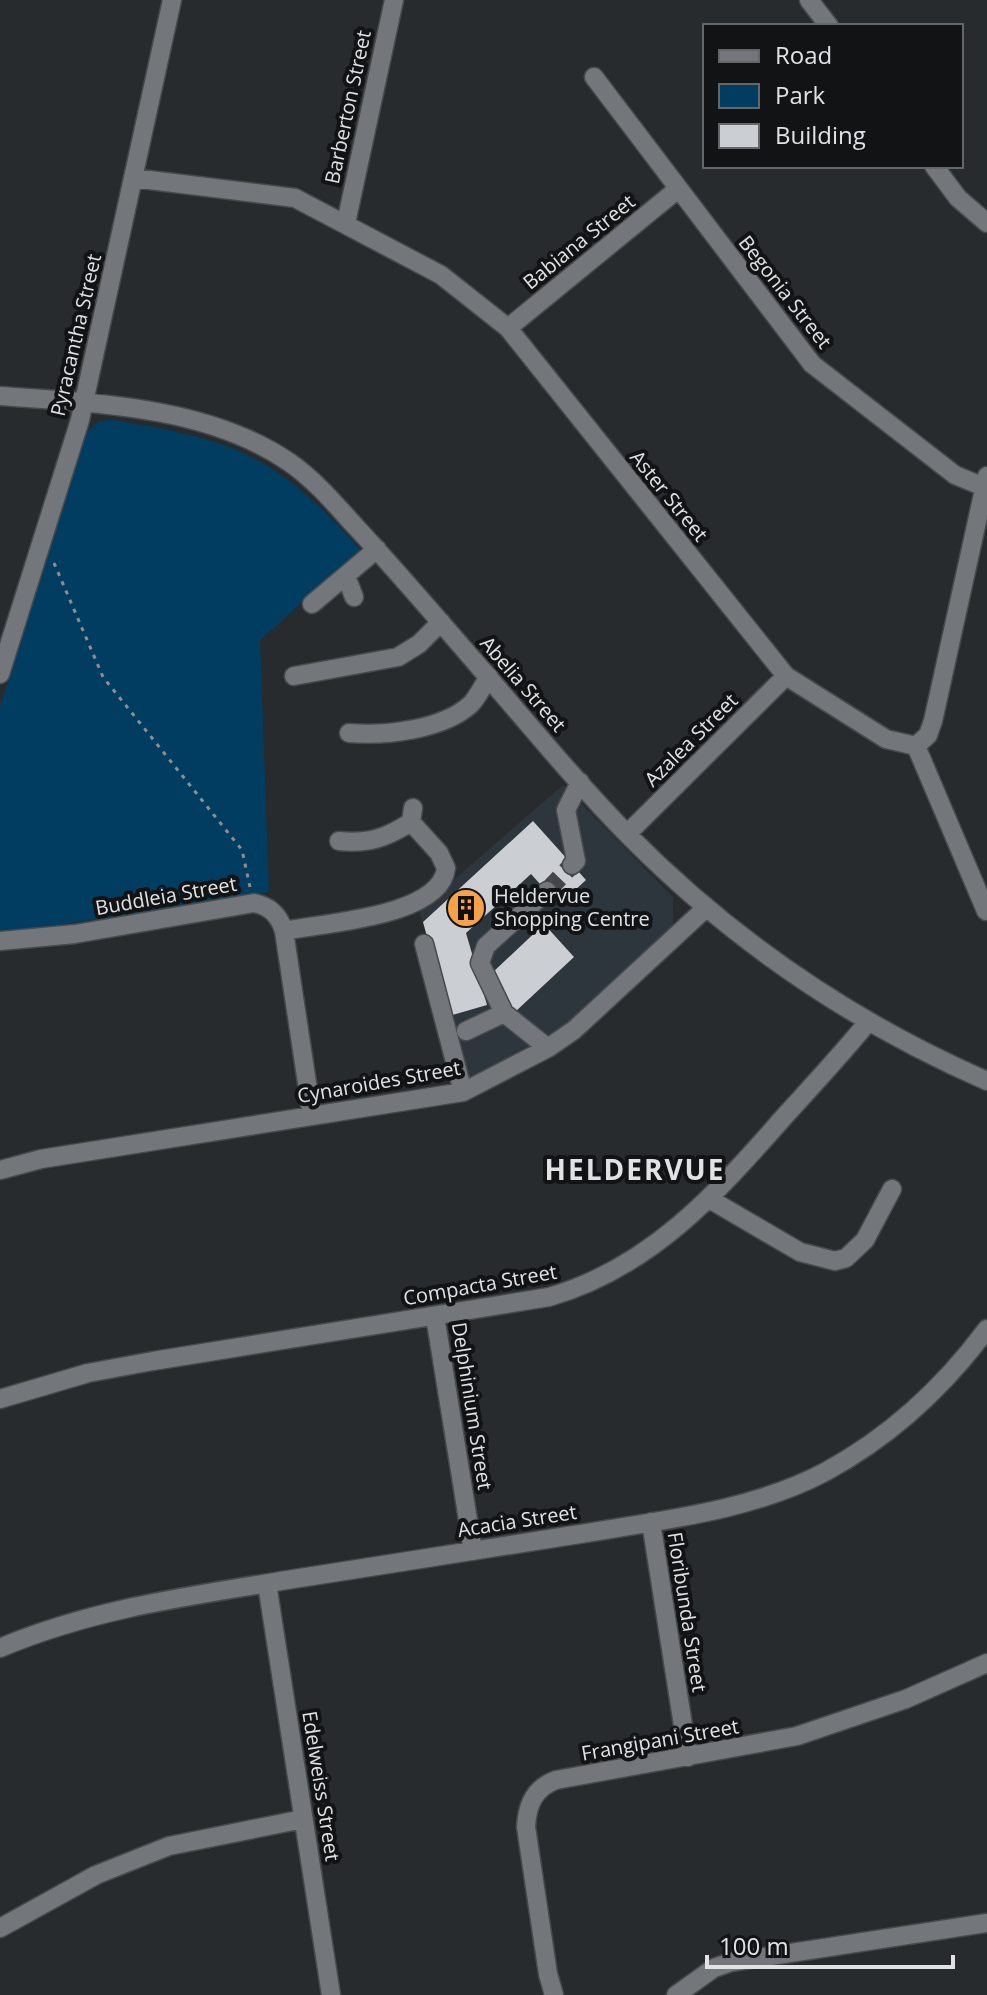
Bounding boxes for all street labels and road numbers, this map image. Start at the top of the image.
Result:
street label: Barberton Street [318,28,377,186]
street label: Babiana Street [517,188,640,295]
street label: Begonia Street [733,230,838,354]
street label: Pyracantha Street [44,251,107,419]
street label: Aster Street [624,445,714,547]
street label: Abelia Street [474,630,572,737]
street label: Azalea Street [638,687,743,792]
street label: Buddleia Street [93,870,239,921]
street label: Cynaroides Street [295,1054,463,1109]
street label: Compacta Street [401,1258,559,1311]
street label: Delphinium Street [446,1320,499,1492]
street label: Acacia Street [455,1498,578,1543]
street label: Floribunda Street [662,1530,713,1694]
street label: Edelweiss Street [296,1709,347,1863]
street label: Frangipani Street [579,1712,741,1767]

